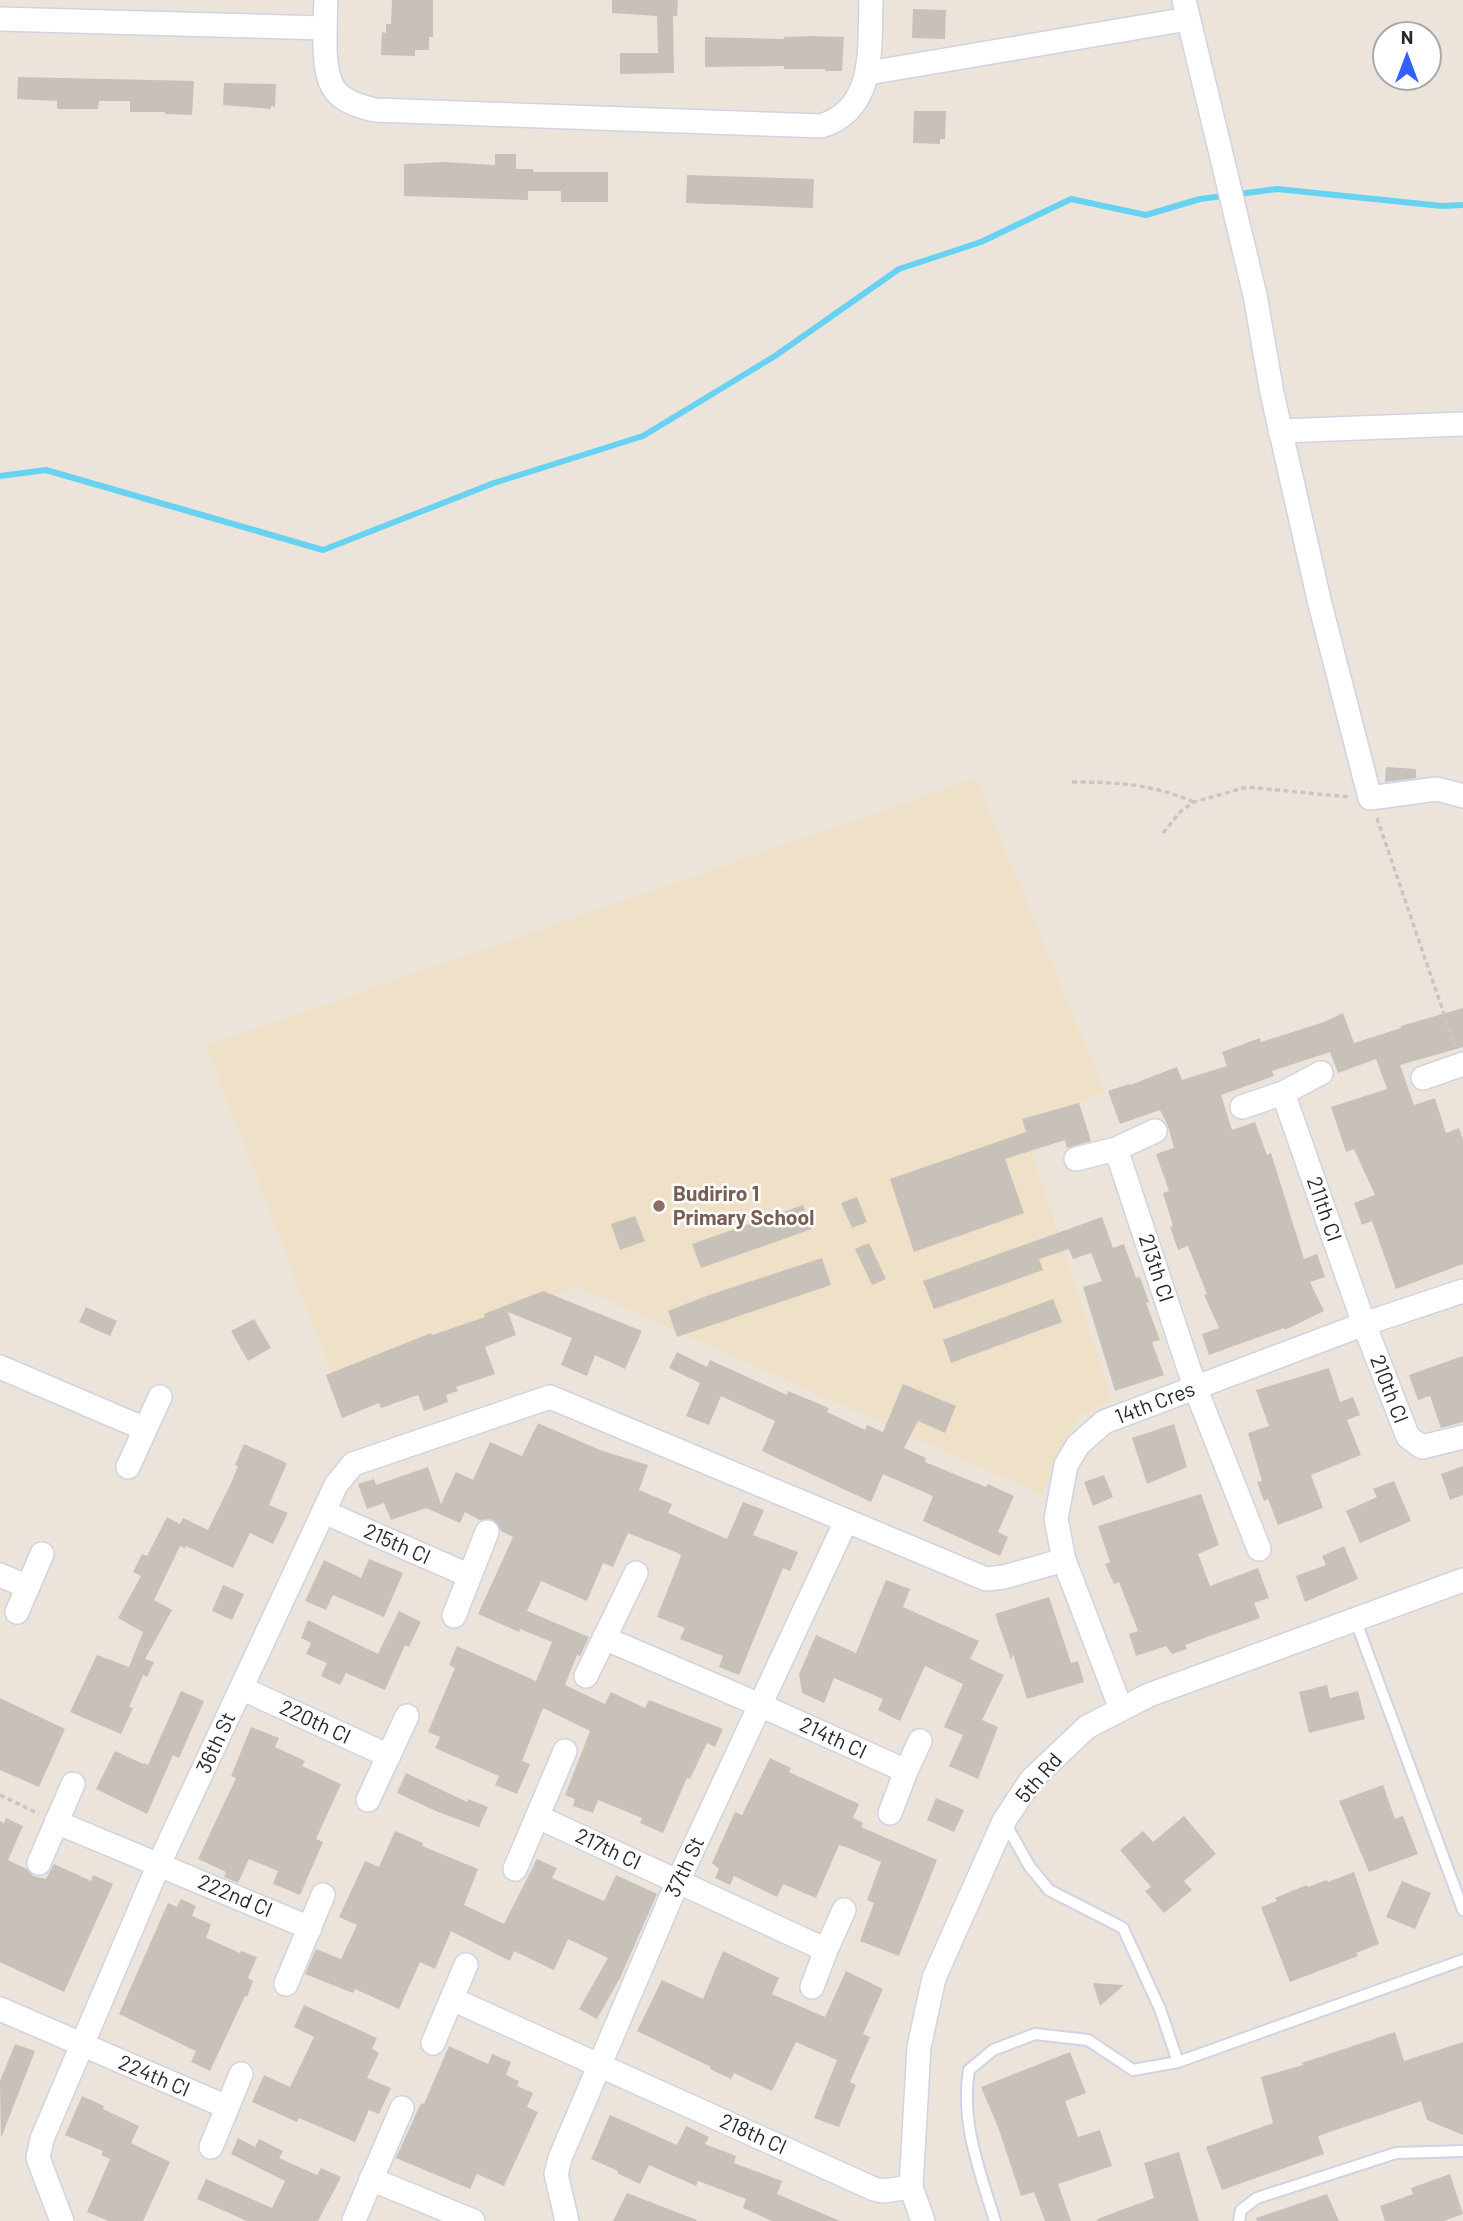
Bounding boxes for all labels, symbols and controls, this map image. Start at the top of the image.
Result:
north arrow [1372,21,1442,91]
text: N [1401,25,1413,48]
street label: 211th Cl [1301,1173,1347,1245]
place label: Budiriro 1 Primary School [673,1181,814,1231]
marker: Budiriro 1 Primary School [651,1198,667,1214]
street label: 213th Cl [1133,1231,1179,1305]
street label: 210th Cl [1365,1351,1413,1427]
street label: 14th Cres [1112,1376,1198,1430]
street label: 215th Cl [360,1518,434,1570]
street label: 220th Cl [276,1695,354,1749]
street label: 36th St [191,1708,241,1778]
street label: 214th Cl [796,1712,870,1764]
street label: 5th Rd [1010,1748,1068,1808]
street label: 217th Cl [571,1823,645,1875]
street label: 37th St [660,1833,710,1901]
street label: 222nd Cl [194,1869,276,1923]
street label: 224th Cl [115,2050,193,2102]
street label: 218th Cl [716,2108,790,2160]

